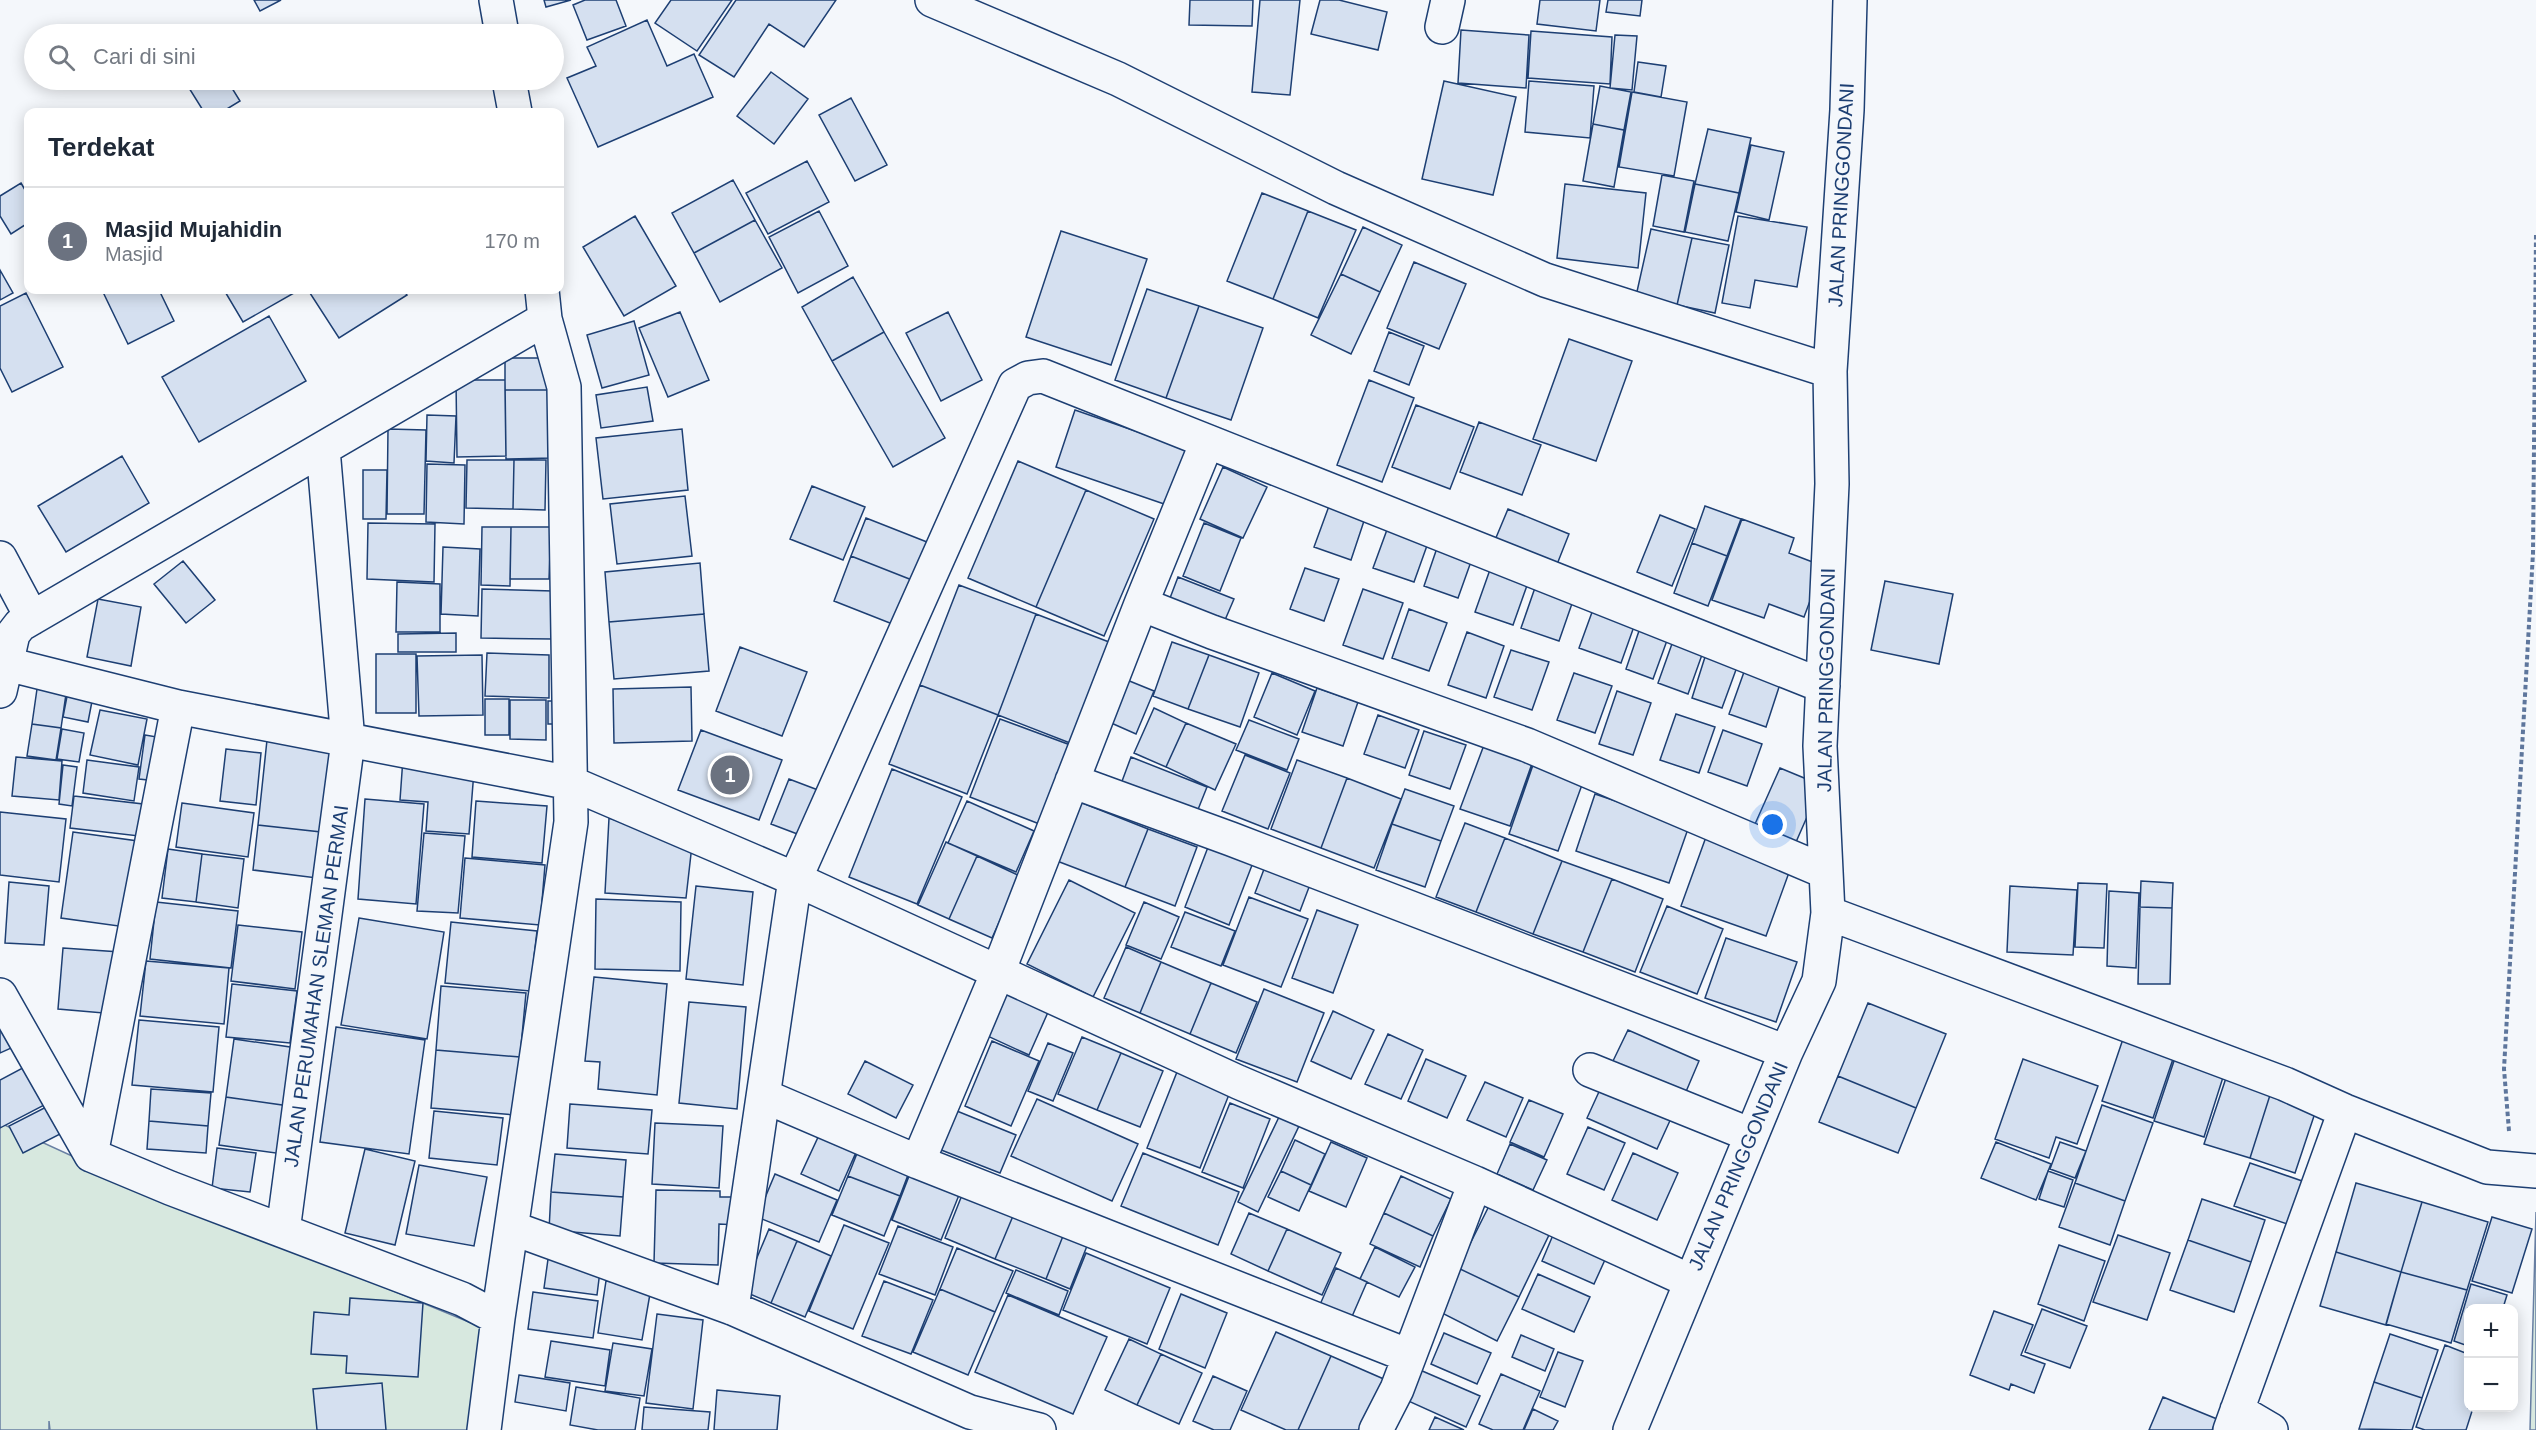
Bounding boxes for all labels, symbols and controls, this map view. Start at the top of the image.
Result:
search box [24,24,564,90]
icon: search [45,41,78,74]
text: Cari di sini [93,44,196,69]
street label: JALAN PRINGGONDANI [1824,82,1858,308]
text: Terdekat [48,132,154,162]
text: Masjid Mujahidin [105,217,282,242]
text: 1 [62,230,73,252]
text: 170 m [484,230,540,252]
text: Masjid [105,243,163,265]
street label: JALAN PRINGGONDANI [1813,568,1839,792]
pin: 1 [710,752,750,798]
street label: JALAN PERUMAHAN SLEMAN PERMAI [280,803,352,1169]
your location [1758,810,1787,839]
street label: JALAN PRINGGONDANI [1684,1058,1792,1274]
map controls [2464,1304,2518,1412]
button: + [2464,1304,2518,1358]
button: − [2464,1358,2518,1412]

